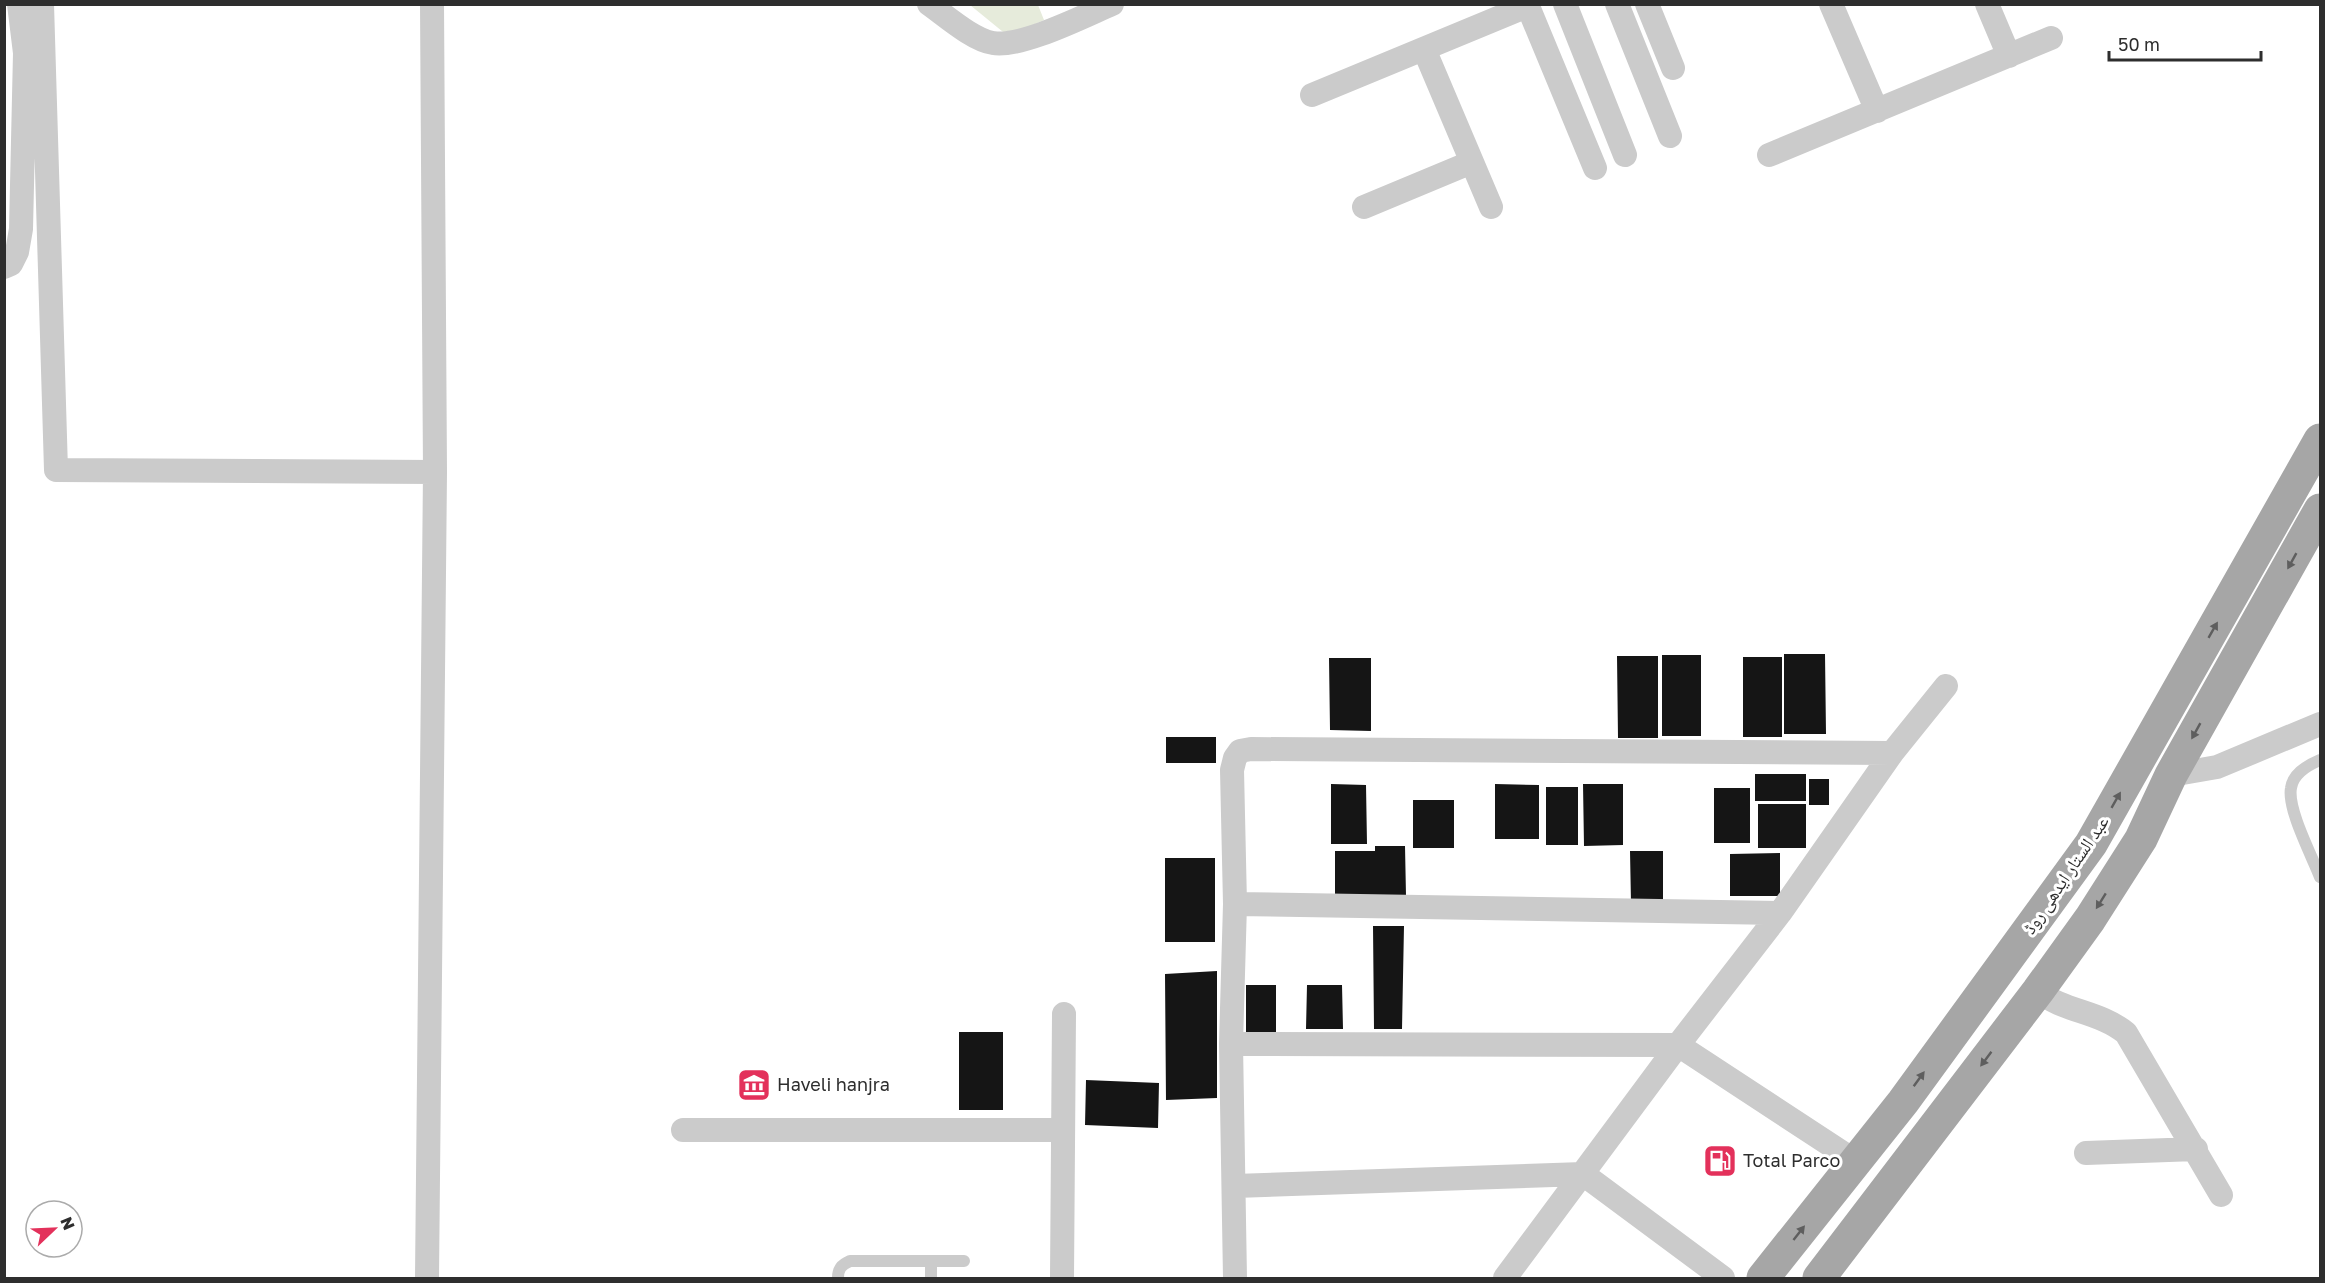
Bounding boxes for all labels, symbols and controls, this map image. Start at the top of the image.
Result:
scale bar [2109,24,2260,62]
text: 50 m [2118,33,2160,55]
one-way arrow [2287,553,2297,570]
one-way arrow [2207,622,2217,639]
one-way arrow [2191,723,2201,740]
one-way arrow [2111,791,2121,808]
street label: عبد الستار ایدھی روڈ [2018,811,2114,938]
one-way arrow [2096,893,2107,909]
one-way arrow [1981,1051,1993,1066]
museum icon: Haveli hanjra [736,1067,772,1103]
one-way arrow [1913,1072,1925,1087]
place label: Haveli hanjra [777,1073,890,1095]
fuel station icon: Total Parco [1702,1143,1738,1179]
place label: Total Parco [1743,1149,1840,1171]
north arrow [24,1199,84,1259]
text: N [56,1214,79,1233]
one-way arrow [1792,1225,1804,1240]

